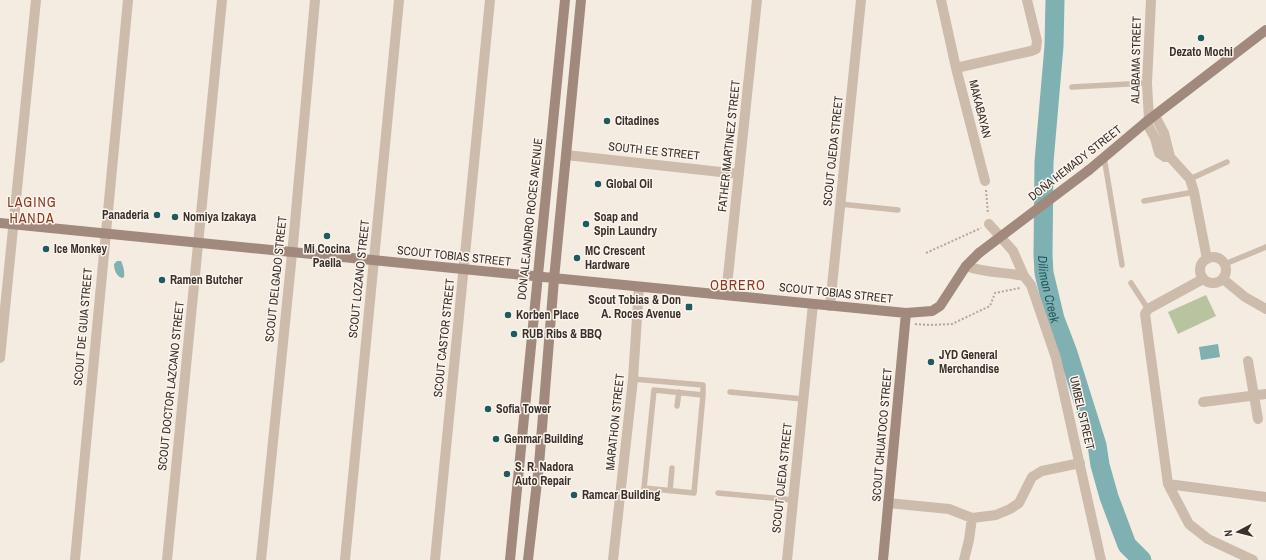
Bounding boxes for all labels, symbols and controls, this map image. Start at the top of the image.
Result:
street label: ALABAMA STREET [1127,16,1145,105]
marker: Dezato Mochi [1196,33,1206,43]
place label: Dezato Mochi [1169,44,1233,60]
street label: MAKABAYAN [965,78,995,140]
street label: FATHER MARTINEZ STREET [714,79,744,213]
street label: SCOUT OJEDA STREET [819,95,847,207]
place label: Citadines [615,113,660,129]
marker: Citadines [602,116,612,126]
street label: DOÑA HEMADY STREET [1025,122,1125,204]
street label: DON ALEJANDRO ROCES AVENUE [514,137,546,301]
street label: SOUTH EE STREET [607,138,701,164]
place label: Global Oil [606,176,653,192]
marker: Global Oil [593,179,603,189]
district label: LAGING HANDA [7,193,57,227]
place label: Panaderia [102,207,150,223]
place label: Nomiya Izakaya [183,209,257,225]
place label: Soap and Spin Laundry [594,209,657,239]
marker: Panaderia [152,210,162,220]
marker: Nomiya Izakaya [170,212,180,222]
street label: SCOUT DELGADO STREET [261,215,291,343]
street label: SCOUT LOZANO STREET [345,219,373,339]
marker: Soap and Spin Laundry [581,219,591,229]
marker: Mi Cocina Paella [322,231,332,241]
place label: Ice Monkey [54,241,108,257]
place label: Mi Cocina Paella [304,241,351,271]
street label: SCOUT TOBIAS STREET [396,242,512,270]
place label: MC Crescent Hardware [585,243,646,273]
marker: Ice Monkey [41,244,51,254]
marker: MC Crescent Hardware [572,253,582,263]
water label: Diliman Creek [1034,255,1064,326]
street label: SCOUT DE GUIA STREET [70,267,96,387]
place label: Ramen Butcher [170,272,243,288]
marker: Ramen Butcher [157,275,167,285]
district label: OBRERO [710,276,766,294]
street label: SCOUT CASTOR STREET [430,278,458,398]
street label: SCOUT TOBIAS STREET [778,279,894,307]
place label: Scout Tobias & Don A. Roces Avenue [588,292,682,322]
street label: SCOUT DOCTOR LAZCANO STREET [154,301,188,471]
marker: Scout Tobias & Don A. Roces Avenue [684,302,694,312]
place label: Korben Place [516,307,579,323]
marker: Korben Place [503,310,513,320]
place label: RUB Ribs & BBQ [522,326,602,342]
marker: RUB Ribs & BBQ [509,329,519,339]
place label: JYD General Merchandise [939,347,1000,377]
marker: JYD General Merchandise [926,357,936,367]
street label: SCOUT CHUATOCO STREET [868,368,896,502]
street label: MARATHON STREET [602,373,628,471]
street label: UMBEL STREET [1066,375,1098,451]
place label: Sofia Tower [496,401,551,417]
marker: Sofia Tower [483,404,493,414]
street label: SCOUT OJEDA STREET [768,422,796,534]
place label: Genmar Building [504,431,583,447]
marker: Genmar Building [491,434,501,444]
place label: S. R. Nadora Auto Repair [515,459,574,489]
marker: S. R. Nadora Auto Repair [502,469,512,479]
place label: Ramcar Building [582,487,660,503]
marker: Ramcar Building [569,490,579,500]
north arrow [1218,512,1258,552]
text: N [1221,529,1235,537]

